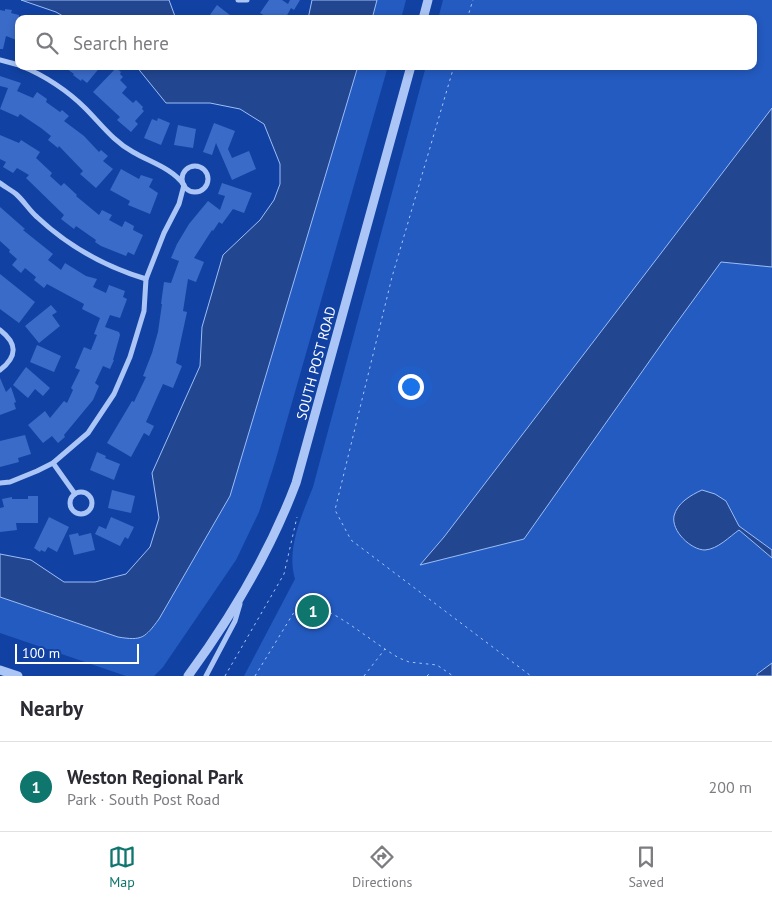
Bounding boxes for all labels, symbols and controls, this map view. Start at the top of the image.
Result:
search box [15,15,757,70]
icon: search [33,29,61,57]
text: Search here [73,31,169,55]
street label: SOUTH POST ROAD [292,304,340,422]
your location [398,374,424,400]
pin: 1 [297,592,329,630]
scale bar [15,641,139,664]
text: 100 m [22,644,60,662]
text: Nearby [20,695,83,722]
text: Weston Regional Park [67,765,243,789]
text: 1 [31,777,41,797]
text: 200 m [709,777,752,797]
text: Park · South Post Road [67,789,220,809]
tab: Map [108,843,136,891]
tab: Directions [352,843,412,891]
tab: Saved [628,843,664,891]

